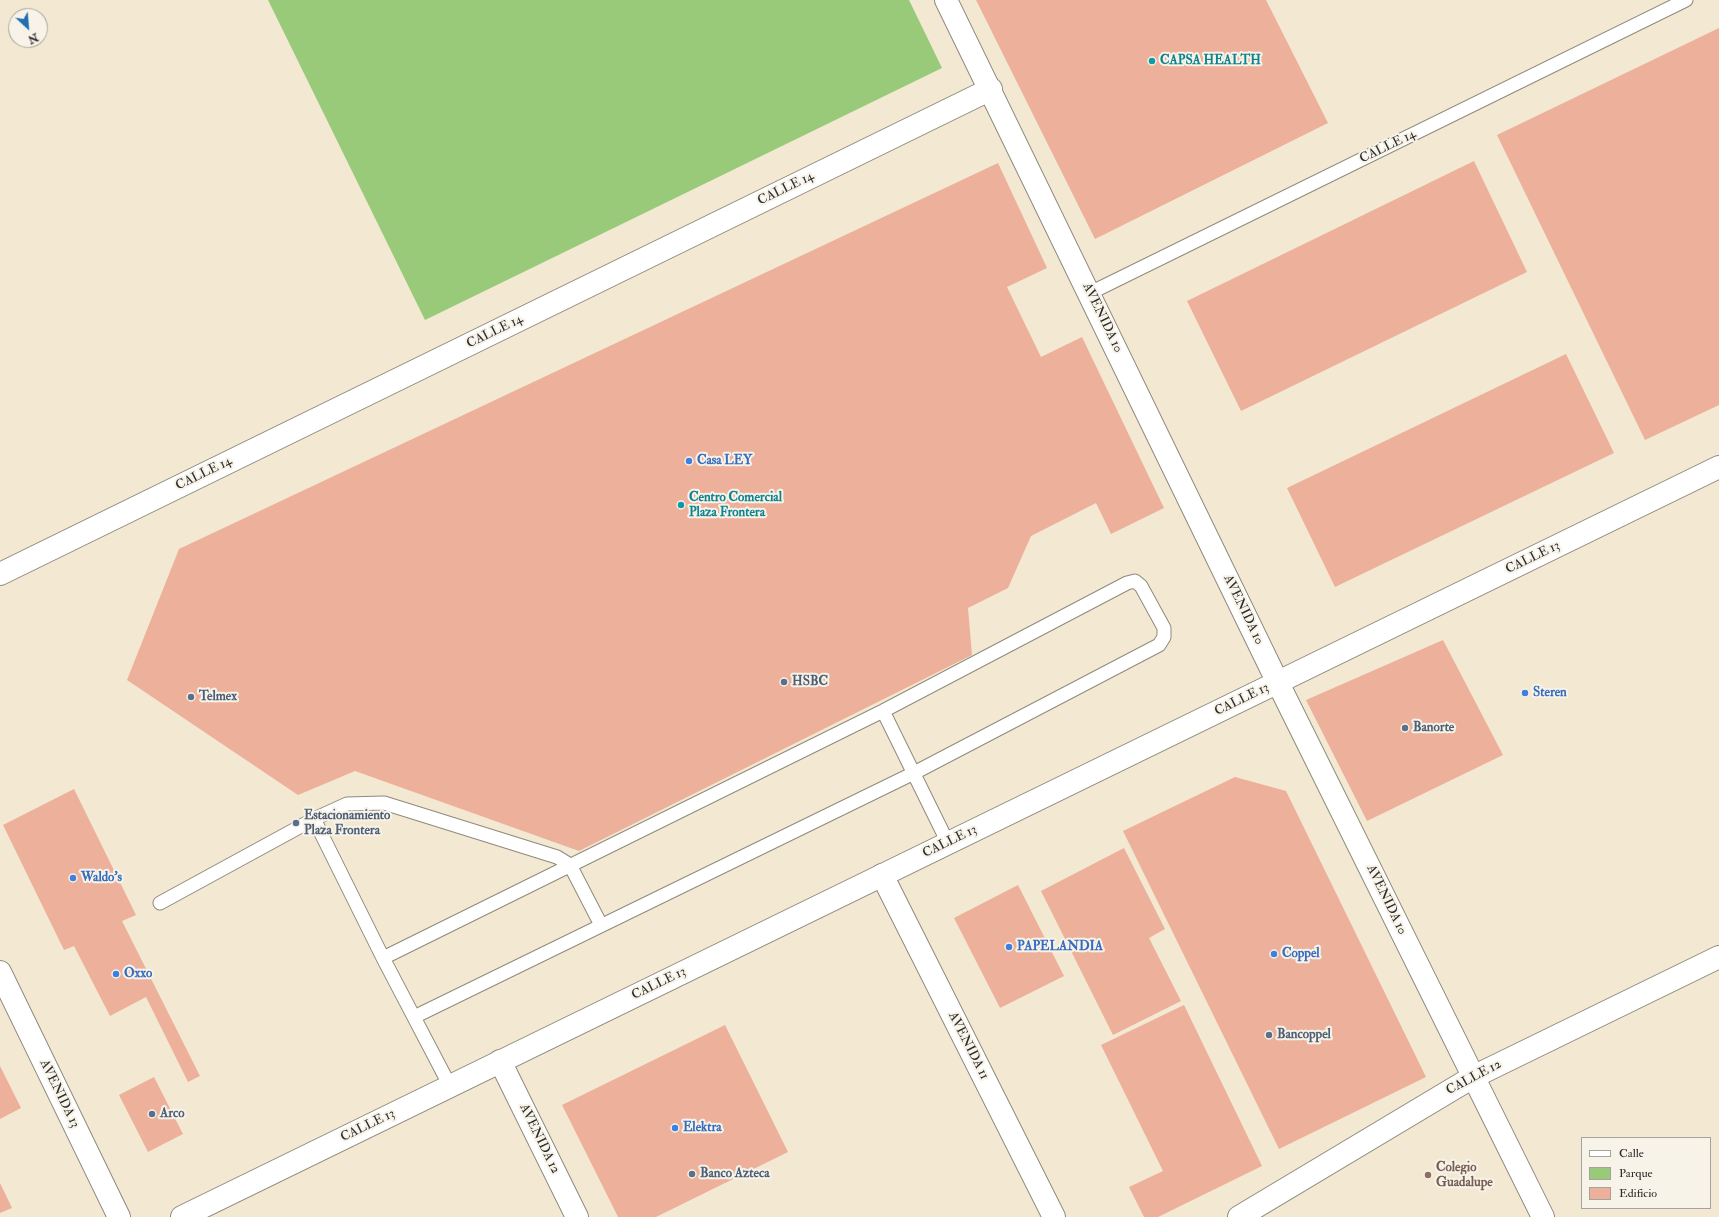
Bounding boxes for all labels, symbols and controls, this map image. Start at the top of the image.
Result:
north arrow [8,8,48,48]
text: N [26,30,40,46]
place label: CAPSA HEALTH [1160,53,1261,69]
marker: CAPSA HEALTH [1147,56,1157,66]
street label: CALLE 14 [1357,127,1419,167]
street label: CALLE 14 [755,169,817,209]
street label: AVENIDA 10 [1078,281,1126,355]
street label: CALLE 14 [464,312,526,352]
place label: Casa LEY [697,453,752,469]
street label: CALLE 14 [173,454,235,494]
marker: Casa LEY [684,456,694,466]
place label: Centro Comercial Plaza Frontera [689,490,782,521]
marker: Centro Comercial Plaza Frontera [676,500,686,510]
street label: CALLE 13 [1503,538,1563,578]
street label: AVENIDA 10 [1219,573,1267,647]
place label: HSBC [792,674,828,690]
marker: HSBC [779,677,789,687]
street label: CALLE 13 [1212,680,1272,720]
place label: Steren [1533,685,1567,701]
marker: Steren [1520,688,1530,698]
place label: Telmex [199,689,237,705]
marker: Telmex [186,692,196,702]
place label: Banorte [1413,720,1454,736]
marker: Banorte [1400,723,1410,733]
place label: Estacionamiento Plaza Frontera [304,808,390,839]
marker: Estacionamiento Plaza Frontera [291,818,301,828]
street label: CALLE 13 [920,822,980,862]
street label: AVENIDA 10 [1362,863,1410,937]
place label: Waldo's [81,870,122,886]
marker: Waldo's [68,873,78,883]
place label: PAPELANDIA [1017,939,1103,955]
marker: PAPELANDIA [1004,942,1014,952]
place label: Coppel [1282,946,1320,962]
marker: Coppel [1269,949,1279,959]
street label: CALLE 13 [629,964,689,1004]
place label: Oxxo [124,966,152,982]
marker: Oxxo [111,969,121,979]
street label: AVENIDA 11 [944,1010,992,1082]
place label: Bancoppel [1277,1027,1331,1043]
marker: Bancoppel [1264,1030,1274,1040]
street label: AVENIDA 13 [36,1057,82,1131]
street label: CALLE 12 [1444,1057,1504,1099]
street label: AVENIDA 12 [515,1102,563,1176]
place label: Arco [160,1106,185,1122]
street label: CALLE 13 [338,1106,398,1146]
marker: Arco [147,1109,157,1119]
place label: Elektra [683,1120,722,1136]
marker: Elektra [670,1123,680,1133]
legend [1581,1137,1711,1209]
text: Calle [1619,1146,1644,1161]
place label: Colegio Guadalupe [1436,1160,1493,1191]
place label: Banco Azteca [700,1166,770,1182]
text: Parque [1619,1166,1653,1181]
marker: Banco Azteca [687,1169,697,1179]
marker: Colegio Guadalupe [1423,1170,1433,1180]
text: Edificio [1619,1186,1657,1201]

